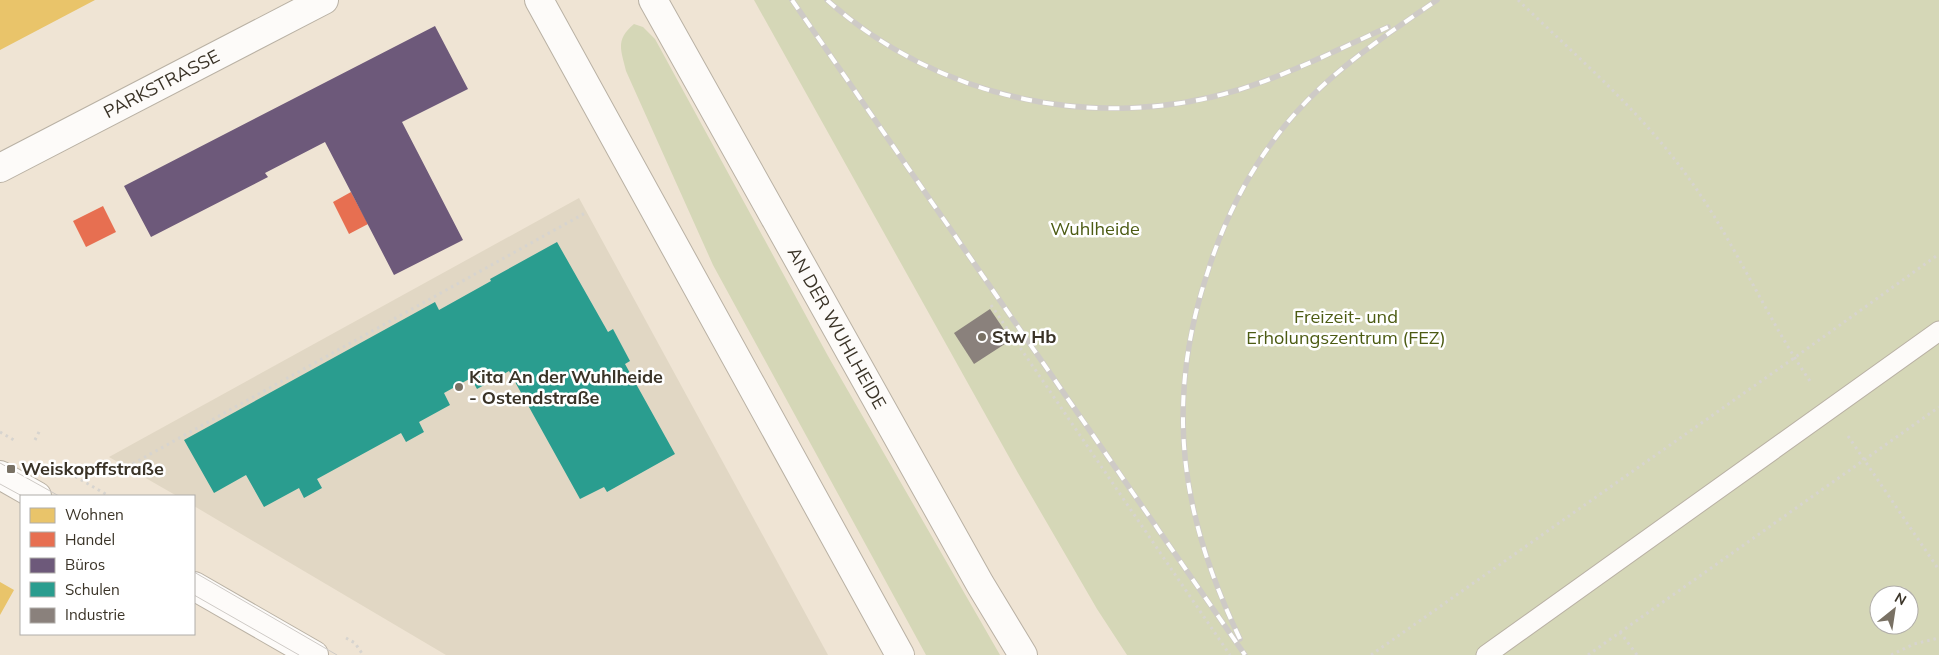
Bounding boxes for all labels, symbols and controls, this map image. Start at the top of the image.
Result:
street label: PARKSTRASSE [100,44,223,123]
park label: Wuhlheide [1050,217,1140,240]
street label: AN DER WUHLHEIDE [783,243,892,413]
park label: Freizeit- und Erholungszentrum (FEZ) [1246,305,1446,349]
place label: Stw Hb [992,325,1056,348]
marker: Stw Hb [976,331,988,343]
place label: Kita An der Wuhlheide - Ostendstraße [469,365,663,409]
marker: Kita An der Wuhlheide - Ostendstraße [453,381,465,393]
place label: Weiskopffstraße [21,457,164,480]
marker: Weiskopffstraße [5,463,17,475]
legend [20,495,195,635]
text: Wohnen [65,505,124,524]
text: Handel [65,530,115,549]
text: Büros [65,555,105,574]
text: Schulen [65,580,120,599]
north arrow [1869,585,1919,635]
text: N [1891,588,1910,609]
text: Industrie [65,605,125,624]

